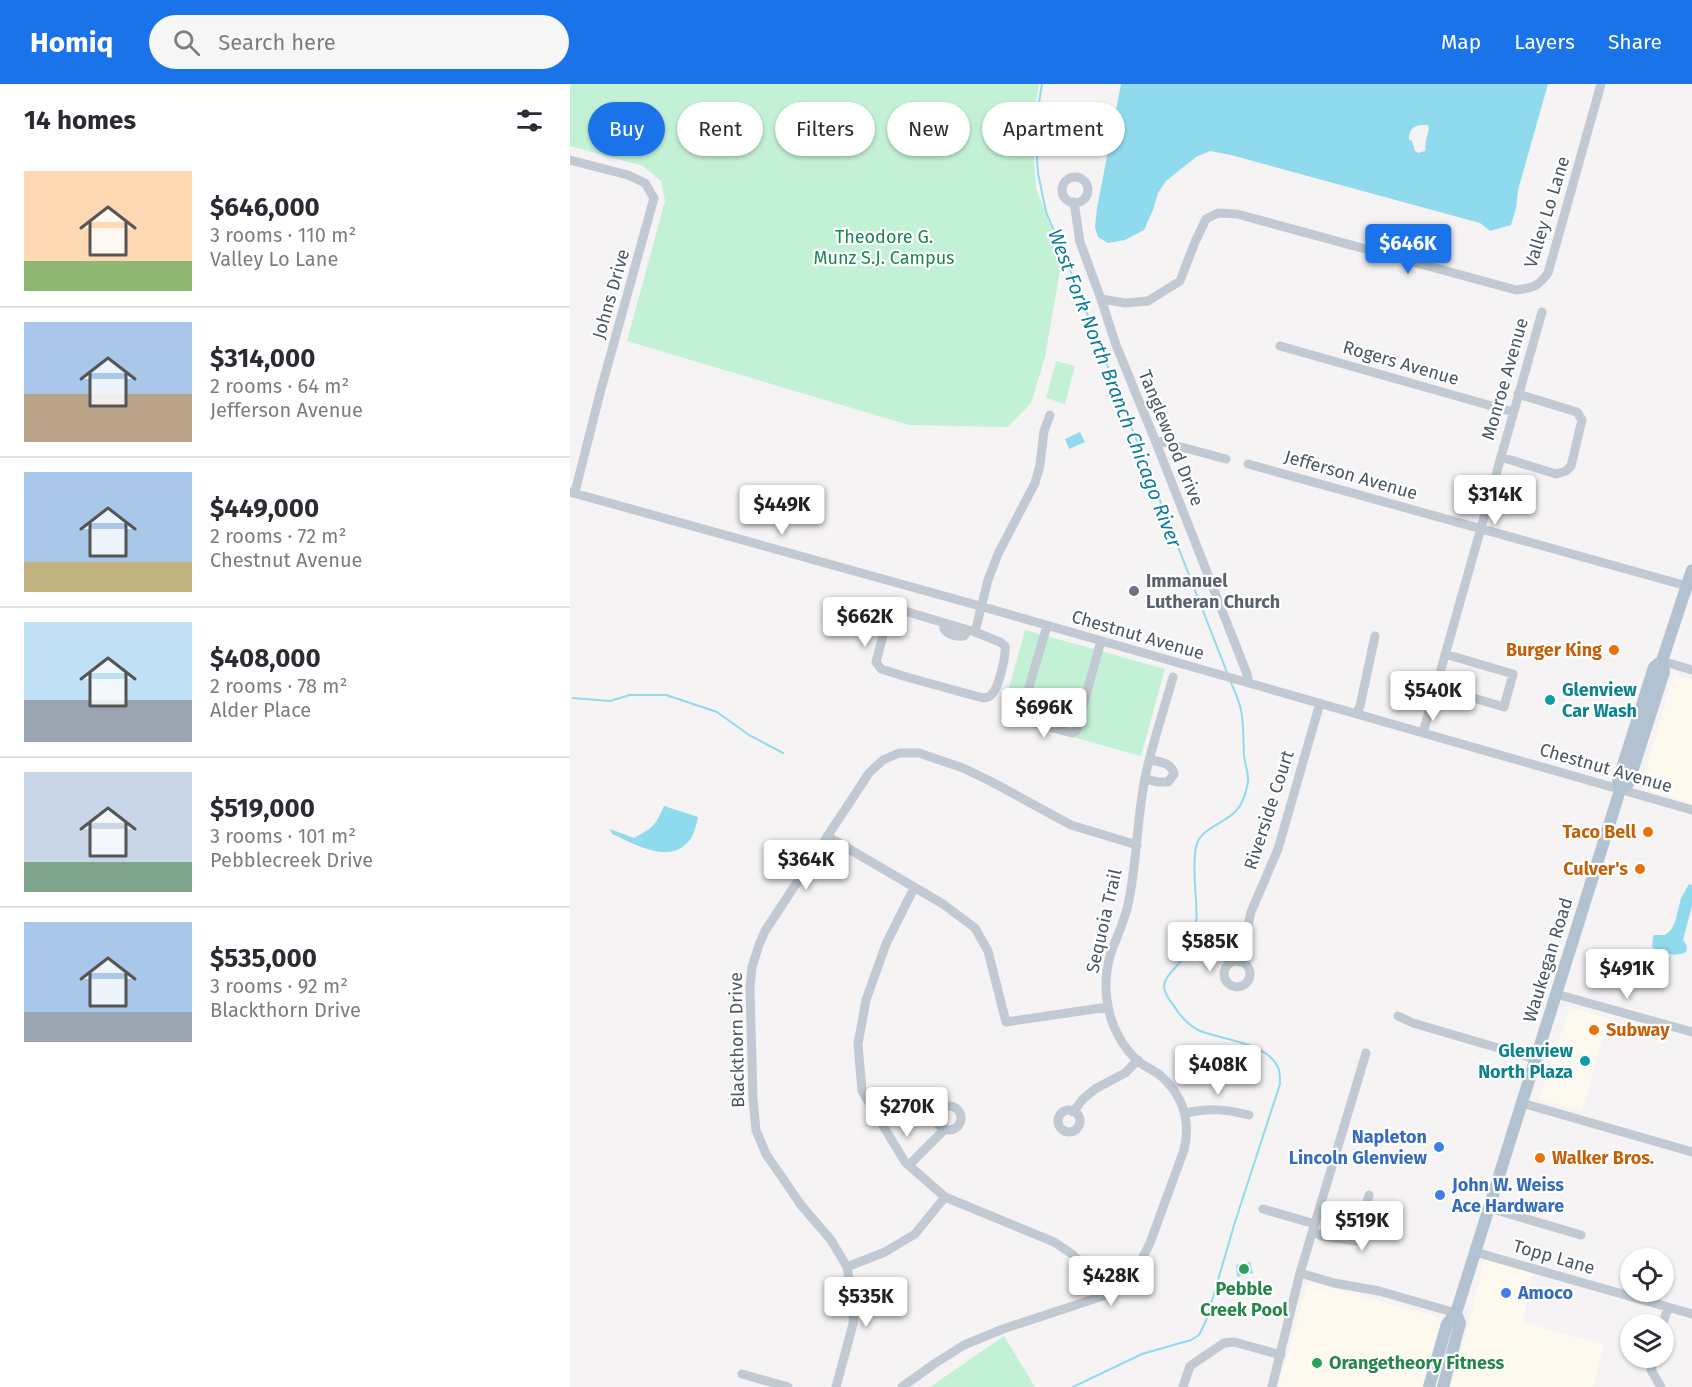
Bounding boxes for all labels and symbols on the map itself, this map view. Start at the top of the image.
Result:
street label: Valley Lo Lane [1520,154,1574,270]
pin: $646K [1366,224,1450,275]
water label: West Fork North Branch Chicago River [1043,225,1187,552]
park label: Theodore G. Munz S.J. Campus [813,226,955,269]
street label: Johns Drive [588,247,634,341]
street label: Monroe Avenue [1477,315,1533,443]
street label: Rogers Avenue [1340,336,1462,390]
street label: Tanglewood Drive [1134,367,1208,509]
street label: Jefferson Avenue [1282,445,1420,505]
pin: $314K [1453,475,1537,526]
pin: $449K [740,485,824,536]
place label: Immanuel Lutheran Church [1146,570,1280,613]
marker: Immanuel Lutheran Church [1127,584,1141,598]
pin: $662K [823,597,907,648]
street label: Chestnut Avenue [1069,606,1207,664]
place label: Burger King [1506,639,1602,661]
marker: Burger King [1607,643,1621,657]
pin: $540K [1391,671,1475,722]
place label: Glenview Car Wash [1562,679,1637,722]
pin: $696K [1002,688,1086,739]
marker: Glenview Car Wash [1543,693,1557,707]
street label: Chestnut Avenue [1537,739,1675,797]
street label: Riverside Court [1239,747,1299,872]
place label: Taco Bell [1563,821,1637,843]
marker: Taco Bell [1641,825,1655,839]
pin: $364K [764,840,848,891]
place label: Culver's [1563,858,1628,880]
marker: Culver's [1633,862,1647,876]
street label: Sequoia Trail [1081,867,1127,975]
street label: Waukegan Road [1519,895,1577,1025]
pin: $585K [1168,922,1252,973]
pin: $491K [1585,949,1669,1000]
street label: Blackthorn Drive [725,972,749,1108]
place label: Subway [1606,1019,1670,1041]
marker: Subway [1587,1023,1601,1037]
place label: Glenview North Plaza [1478,1040,1574,1083]
pin: $408K [1176,1045,1260,1096]
marker: Glenview North Plaza [1578,1054,1592,1068]
pin: $270K [865,1087,949,1138]
place label: Napleton Lincoln Glenview [1289,1126,1428,1169]
marker: Napleton Lincoln Glenview [1432,1140,1446,1154]
place label: Walker Bros. [1552,1147,1654,1169]
marker: Walker Bros. [1533,1151,1547,1165]
place label: John W. Weiss Ace Hardware [1451,1174,1564,1217]
marker: John W. Weiss Ace Hardware [1433,1188,1447,1202]
pin: $519K [1320,1201,1404,1252]
street label: Topp Lane [1511,1235,1597,1279]
pin: $428K [1069,1256,1153,1307]
marker: Pebble Creek Pool [1237,1262,1251,1276]
pin: $535K [824,1277,908,1328]
place label: Pebble Creek Pool [1200,1278,1288,1321]
place label: Amoco [1517,1282,1573,1304]
marker: Amoco [1499,1286,1513,1300]
place label: Orangetheory Fitness [1329,1352,1504,1374]
marker: Orangetheory Fitness [1310,1356,1324,1370]

